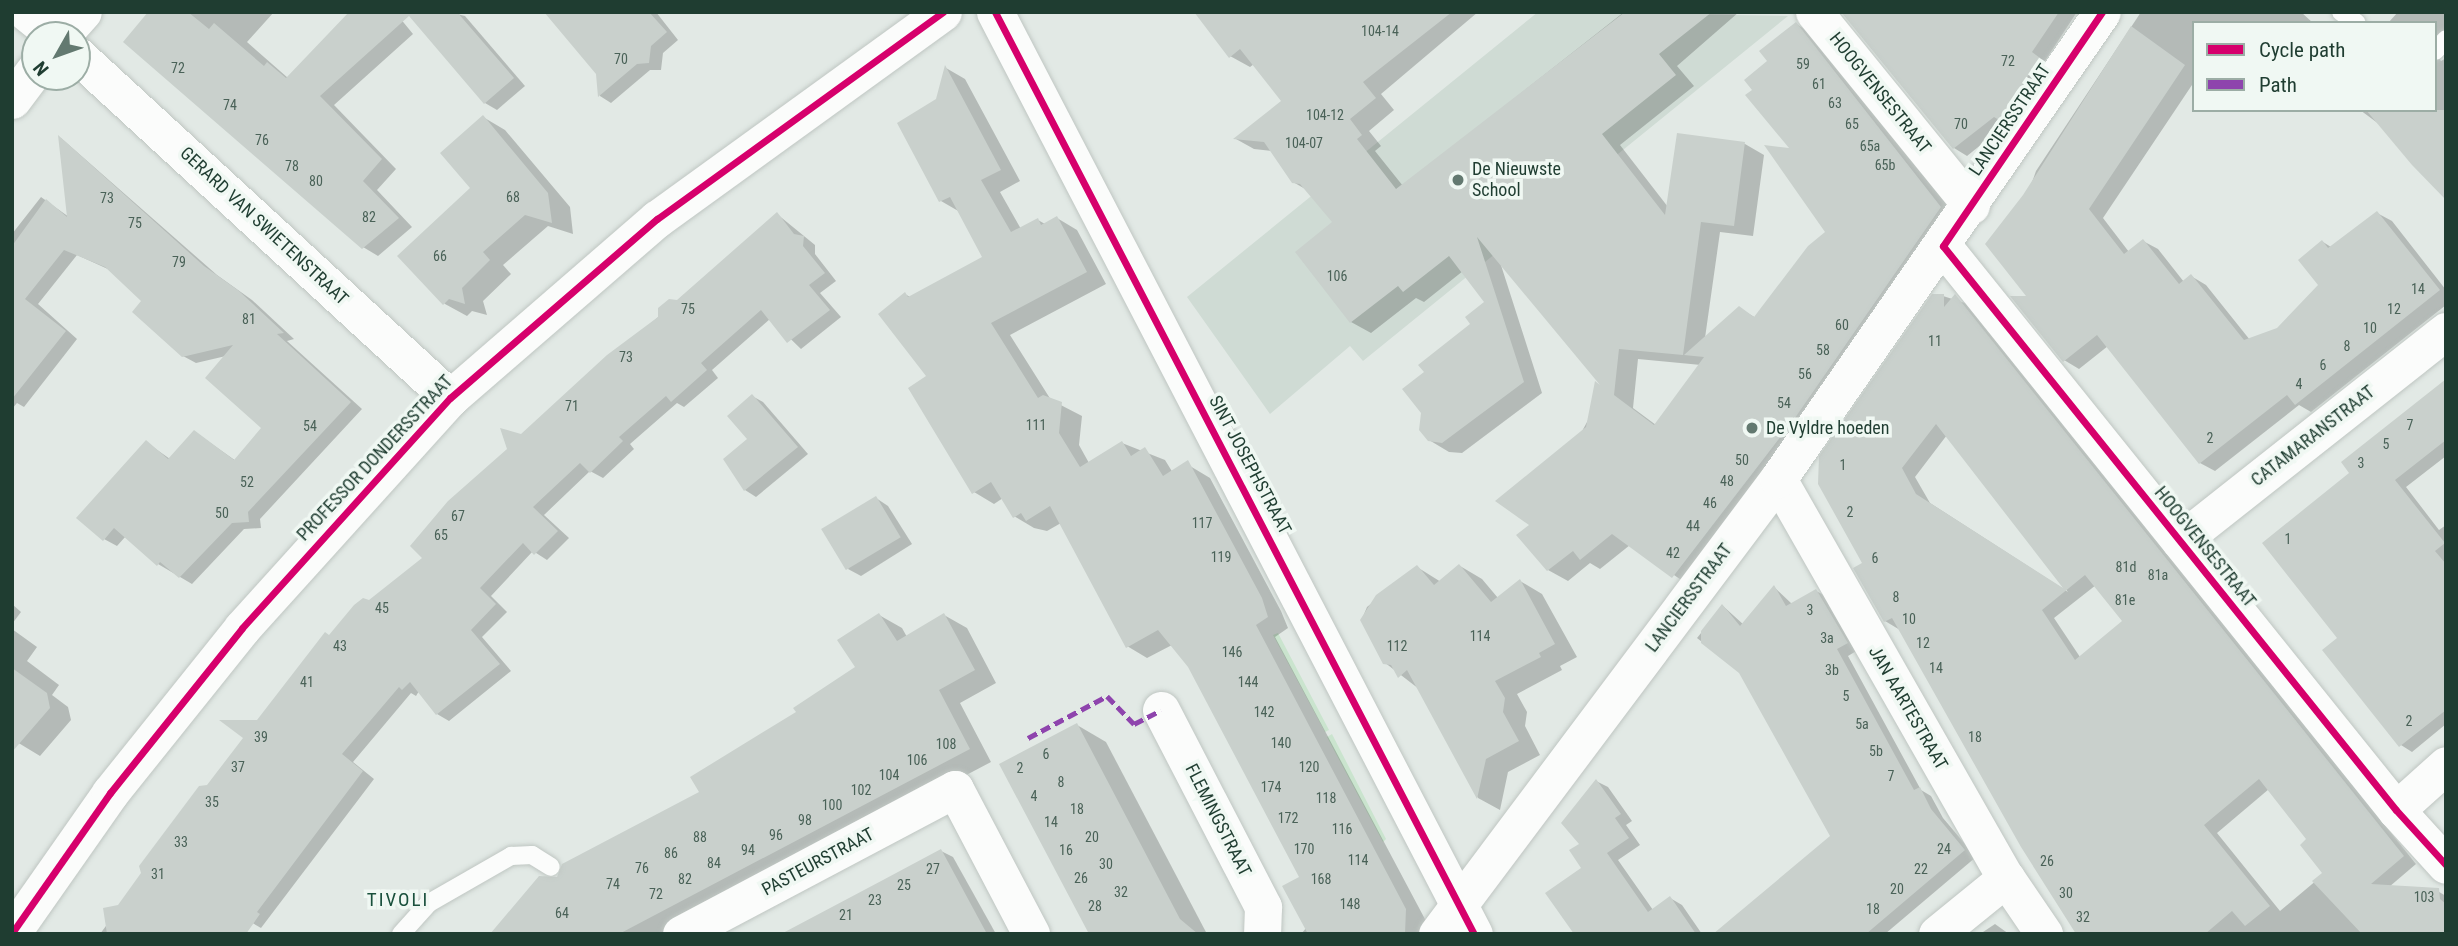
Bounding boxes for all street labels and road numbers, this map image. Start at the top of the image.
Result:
street label: HOOGVENSESTRAAT [1825,28,1935,158]
street label: LANCIERSSTRAAT [1965,60,2055,180]
street label: GERARD VAN SWIETENSTRAAT [175,142,353,310]
street label: PROFESSOR DONDERSSTRAAT [293,371,457,545]
street label: CATAMARANSTRAAT [2247,381,2379,491]
street label: SINT JOSEPHSTRAAT [1204,392,1296,538]
street label: HOOGVENSESTRAAT [2150,482,2260,612]
street label: LANCIERSSTRAAT [1641,540,1737,656]
street label: JAN AARTESTRAAT [1864,642,1952,774]
street label: FLEMINGSTRAAT [1180,760,1256,880]
street label: PASTEURSTRAAT [758,823,878,901]

